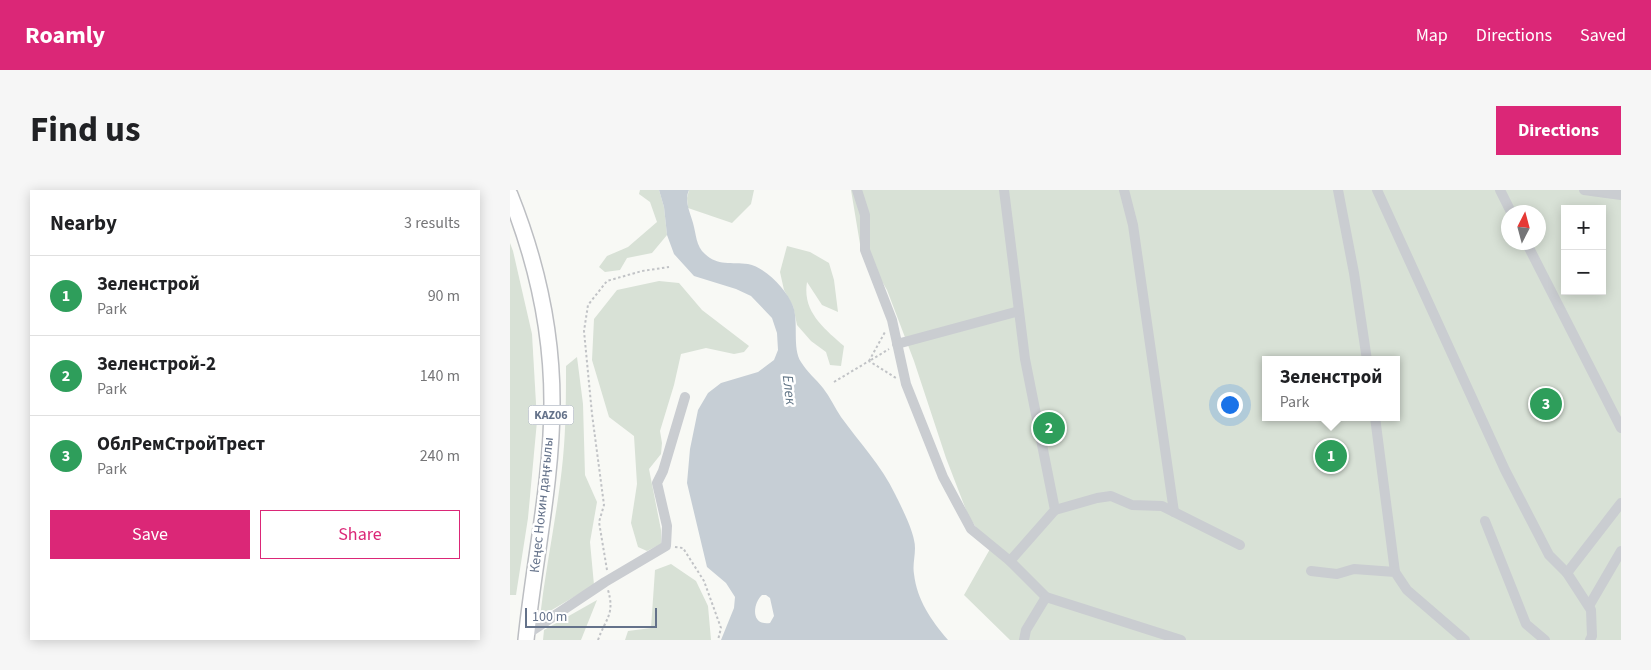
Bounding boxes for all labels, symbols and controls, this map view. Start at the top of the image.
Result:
text: Roamly [25,18,105,53]
text: Map [1416,23,1448,48]
text: Directions [1476,23,1552,48]
text: Saved [1580,23,1626,48]
text: Find us [30,105,140,155]
button: Directions [1496,106,1621,155]
north arrow [1501,205,1546,250]
map controls [1561,205,1606,295]
button: + [1561,205,1606,250]
text: Nearby [50,208,117,238]
text: 3 results [404,212,460,234]
button: − [1561,250,1606,295]
text: Зеленстрой [97,271,200,298]
text: 1 [62,285,70,307]
text: 90 m [428,285,460,307]
text: Park [97,298,127,320]
text: Зеленстрой-2 [97,351,216,378]
popup [1262,356,1400,421]
text: Зеленстрой [1280,364,1382,391]
text: 2 [62,365,70,387]
text: 140 m [420,365,460,387]
water label: Елек [777,374,801,407]
text: Park [97,378,127,400]
pin: 3 [1530,385,1562,423]
text: Park [1280,391,1310,413]
your location [1217,392,1243,418]
road number: KАZ06 [528,406,574,424]
pin: 2 [1033,409,1065,447]
text: ОблРемСтройТрест [97,431,265,458]
street label: Кеңес Нокин даңғылы [525,436,559,574]
pin: 1 [1315,437,1347,475]
text: 3 [62,445,70,467]
text: 240 m [420,445,460,467]
text: Park [97,458,127,480]
button: Save [50,510,250,559]
button: Share [260,510,460,559]
scale bar [525,605,658,628]
text: 100 m [532,607,567,627]

